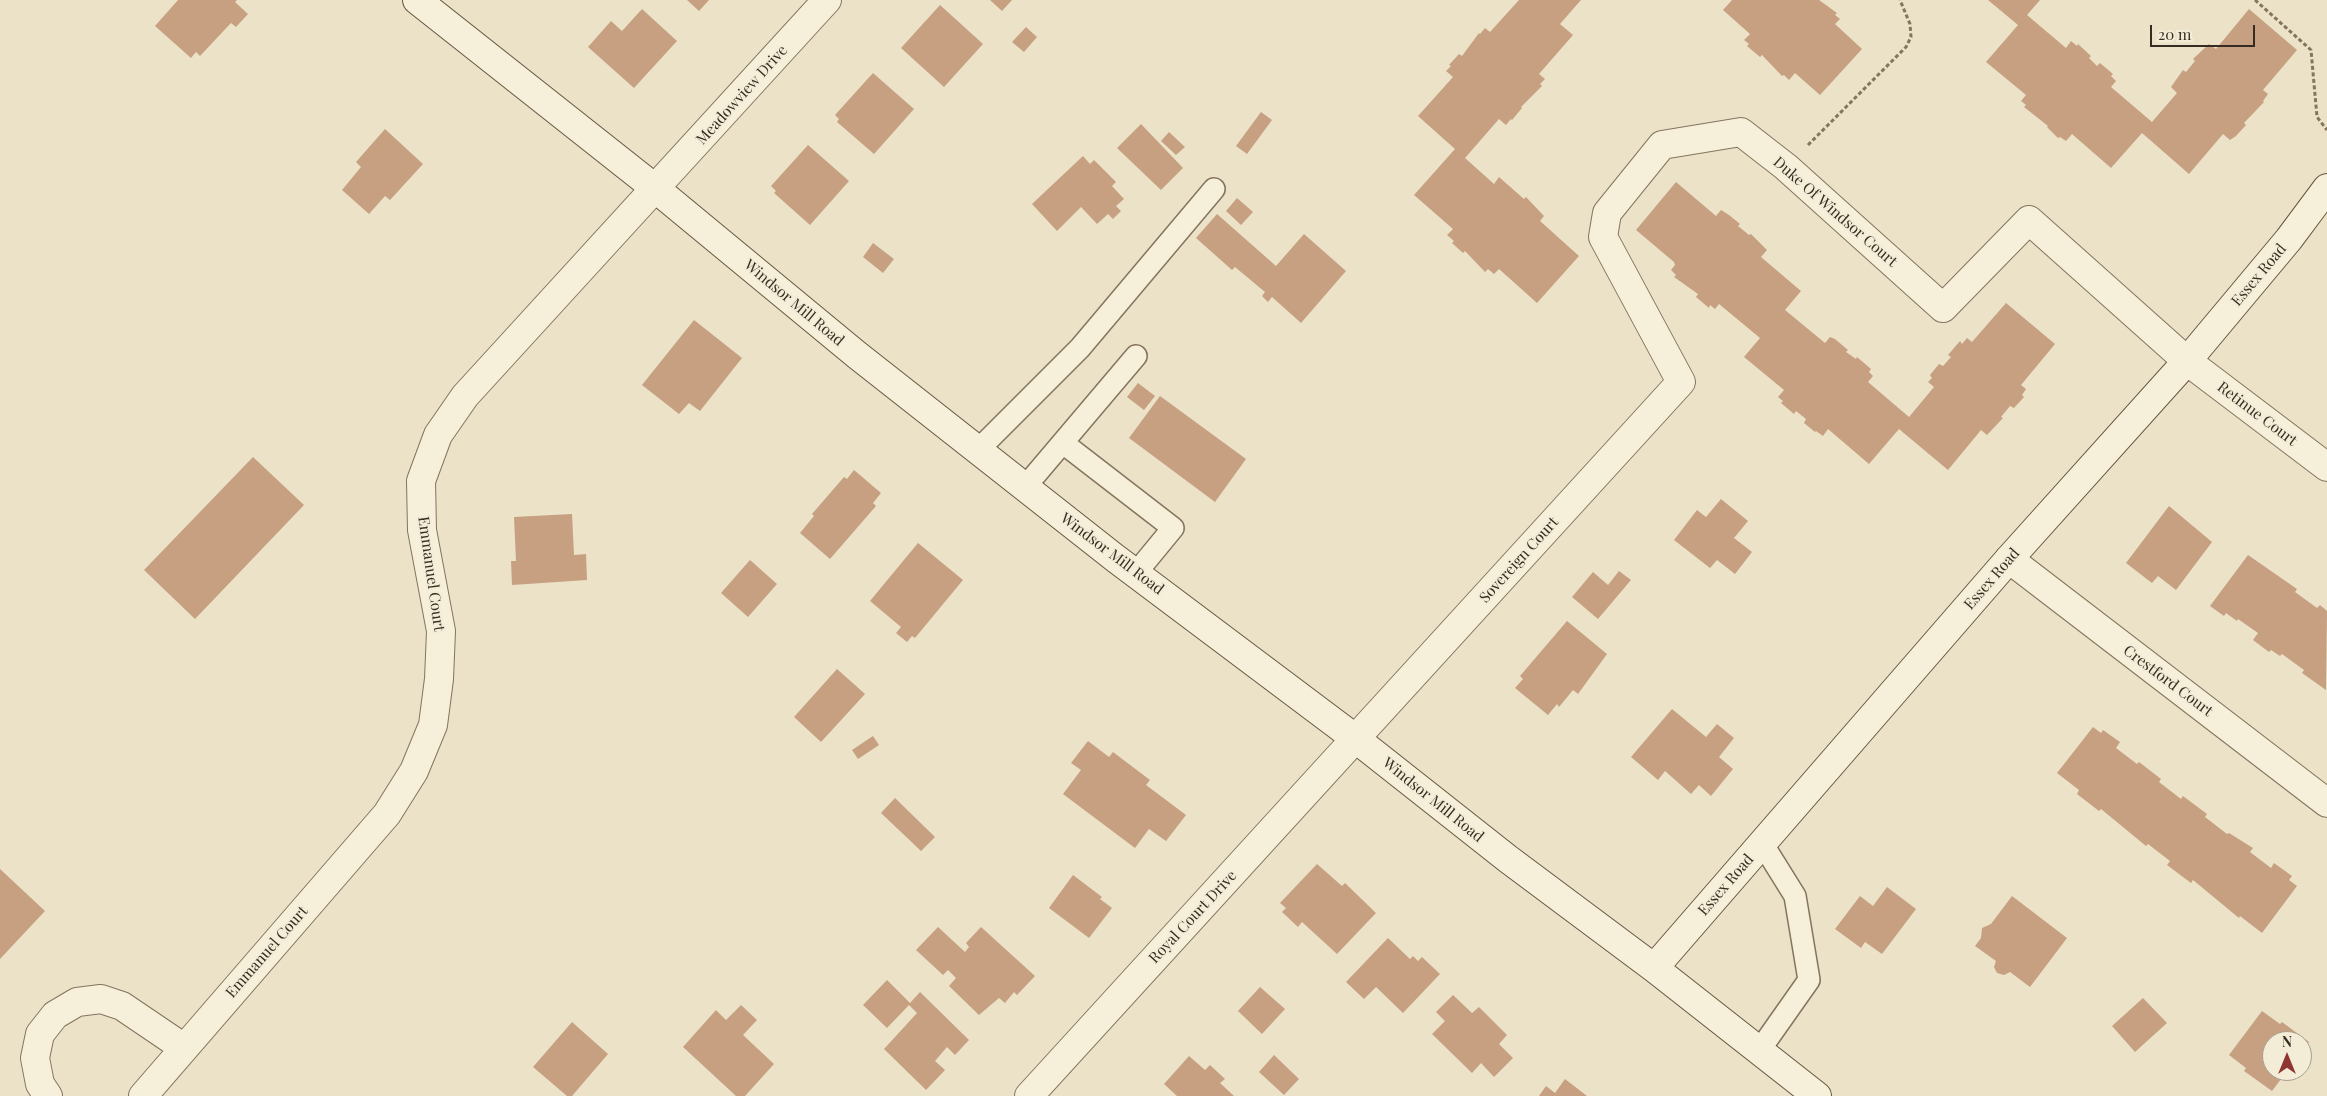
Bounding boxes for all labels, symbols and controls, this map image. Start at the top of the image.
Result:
scale bar [2152,15,2257,47]
text: 20 m [2158,24,2191,44]
street label: Meadowview Drive [693,42,791,148]
street label: Duke Of Windsor Court [1769,153,1901,271]
street label: Essex Road [2228,240,2290,310]
street label: Windsor Mill Road [741,256,847,350]
street label: Retinue Court [2214,378,2300,450]
street label: Windsor Mill Road [1057,509,1167,599]
street label: Sovereign Court [1476,513,1562,607]
street label: Emmanuel Court [414,515,448,633]
street label: Essex Road [1960,545,2024,613]
street label: Crestford Court [2120,642,2216,720]
street label: Windsor Mill Road [1379,754,1487,846]
street label: Essex Road [1694,851,1758,919]
street label: Royal Court Drive [1145,867,1241,967]
street label: Emmanuel Court [222,902,312,1002]
north arrow [2262,1031,2312,1081]
text: N [2282,1032,2292,1051]

